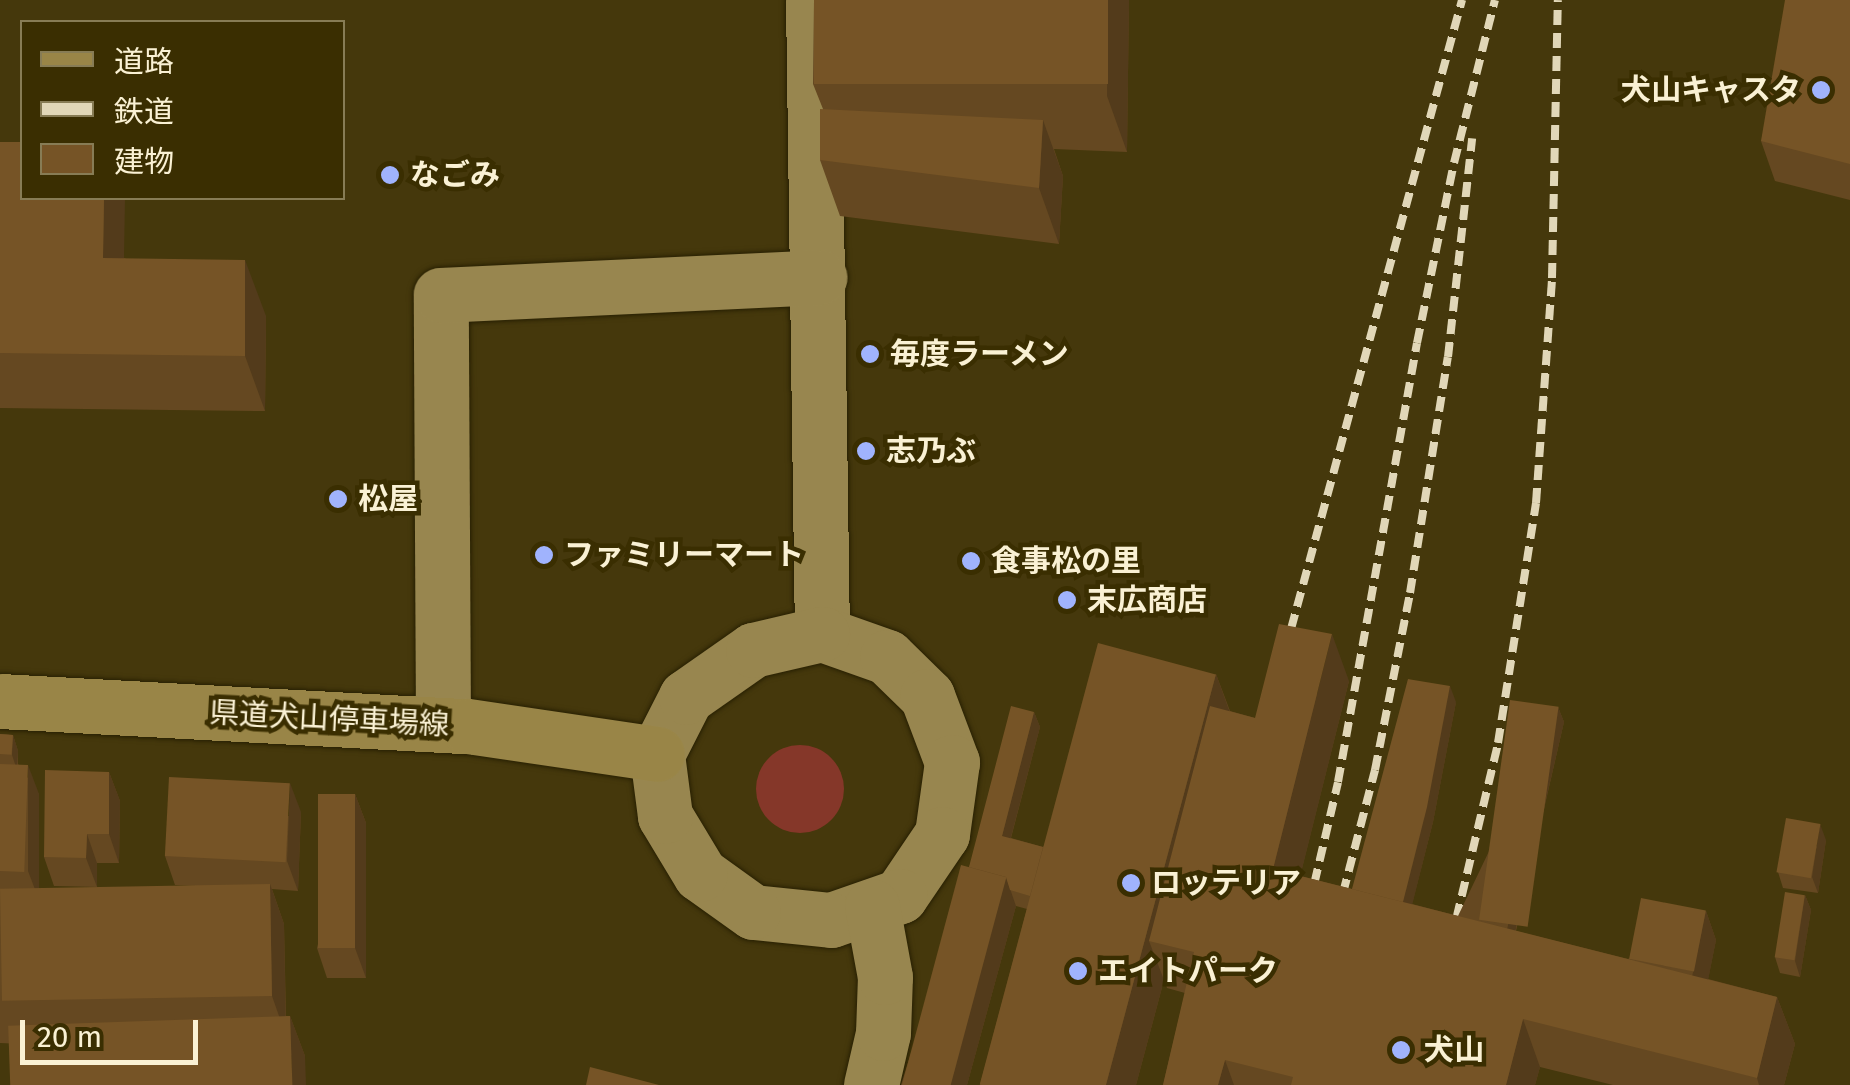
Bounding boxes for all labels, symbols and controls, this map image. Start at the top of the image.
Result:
legend [20,20,345,200]
text: 道路 [114,44,174,80]
place label: 犬山キャスタ [1621,72,1801,108]
marker: 犬山キャスタ [1810,79,1832,101]
text: 鉄道 [114,94,174,130]
text: 建物 [114,144,174,180]
place label: なごみ [410,157,500,193]
marker: なごみ [379,164,401,186]
place label: 毎度ラーメン [890,336,1070,372]
marker: 毎度ラーメン [859,343,881,365]
place label: 志乃ぶ [886,433,976,469]
marker: 志乃ぶ [855,440,877,462]
place label: 松屋 [358,481,418,517]
marker: 松屋 [327,488,349,510]
place label: ファミリーマート [564,537,804,573]
place label: 食事松の里 [991,543,1141,579]
marker: ファミリーマート [533,544,555,566]
marker: 食事松の里 [960,550,982,572]
place label: 末広商店 [1087,582,1207,618]
marker: 末広商店 [1056,589,1078,611]
street label: 県道犬山停車場線 [208,695,450,743]
place label: ロッテリア [1151,865,1301,901]
marker: ロッテリア [1120,872,1142,894]
place label: エイトパーク [1098,953,1278,989]
marker: エイトパーク [1067,960,1089,982]
scale bar [25,1000,202,1062]
text: 20 m [37,1019,102,1055]
place label: 犬山 [1424,1032,1484,1068]
marker: 犬山 [1388,1037,1414,1063]

